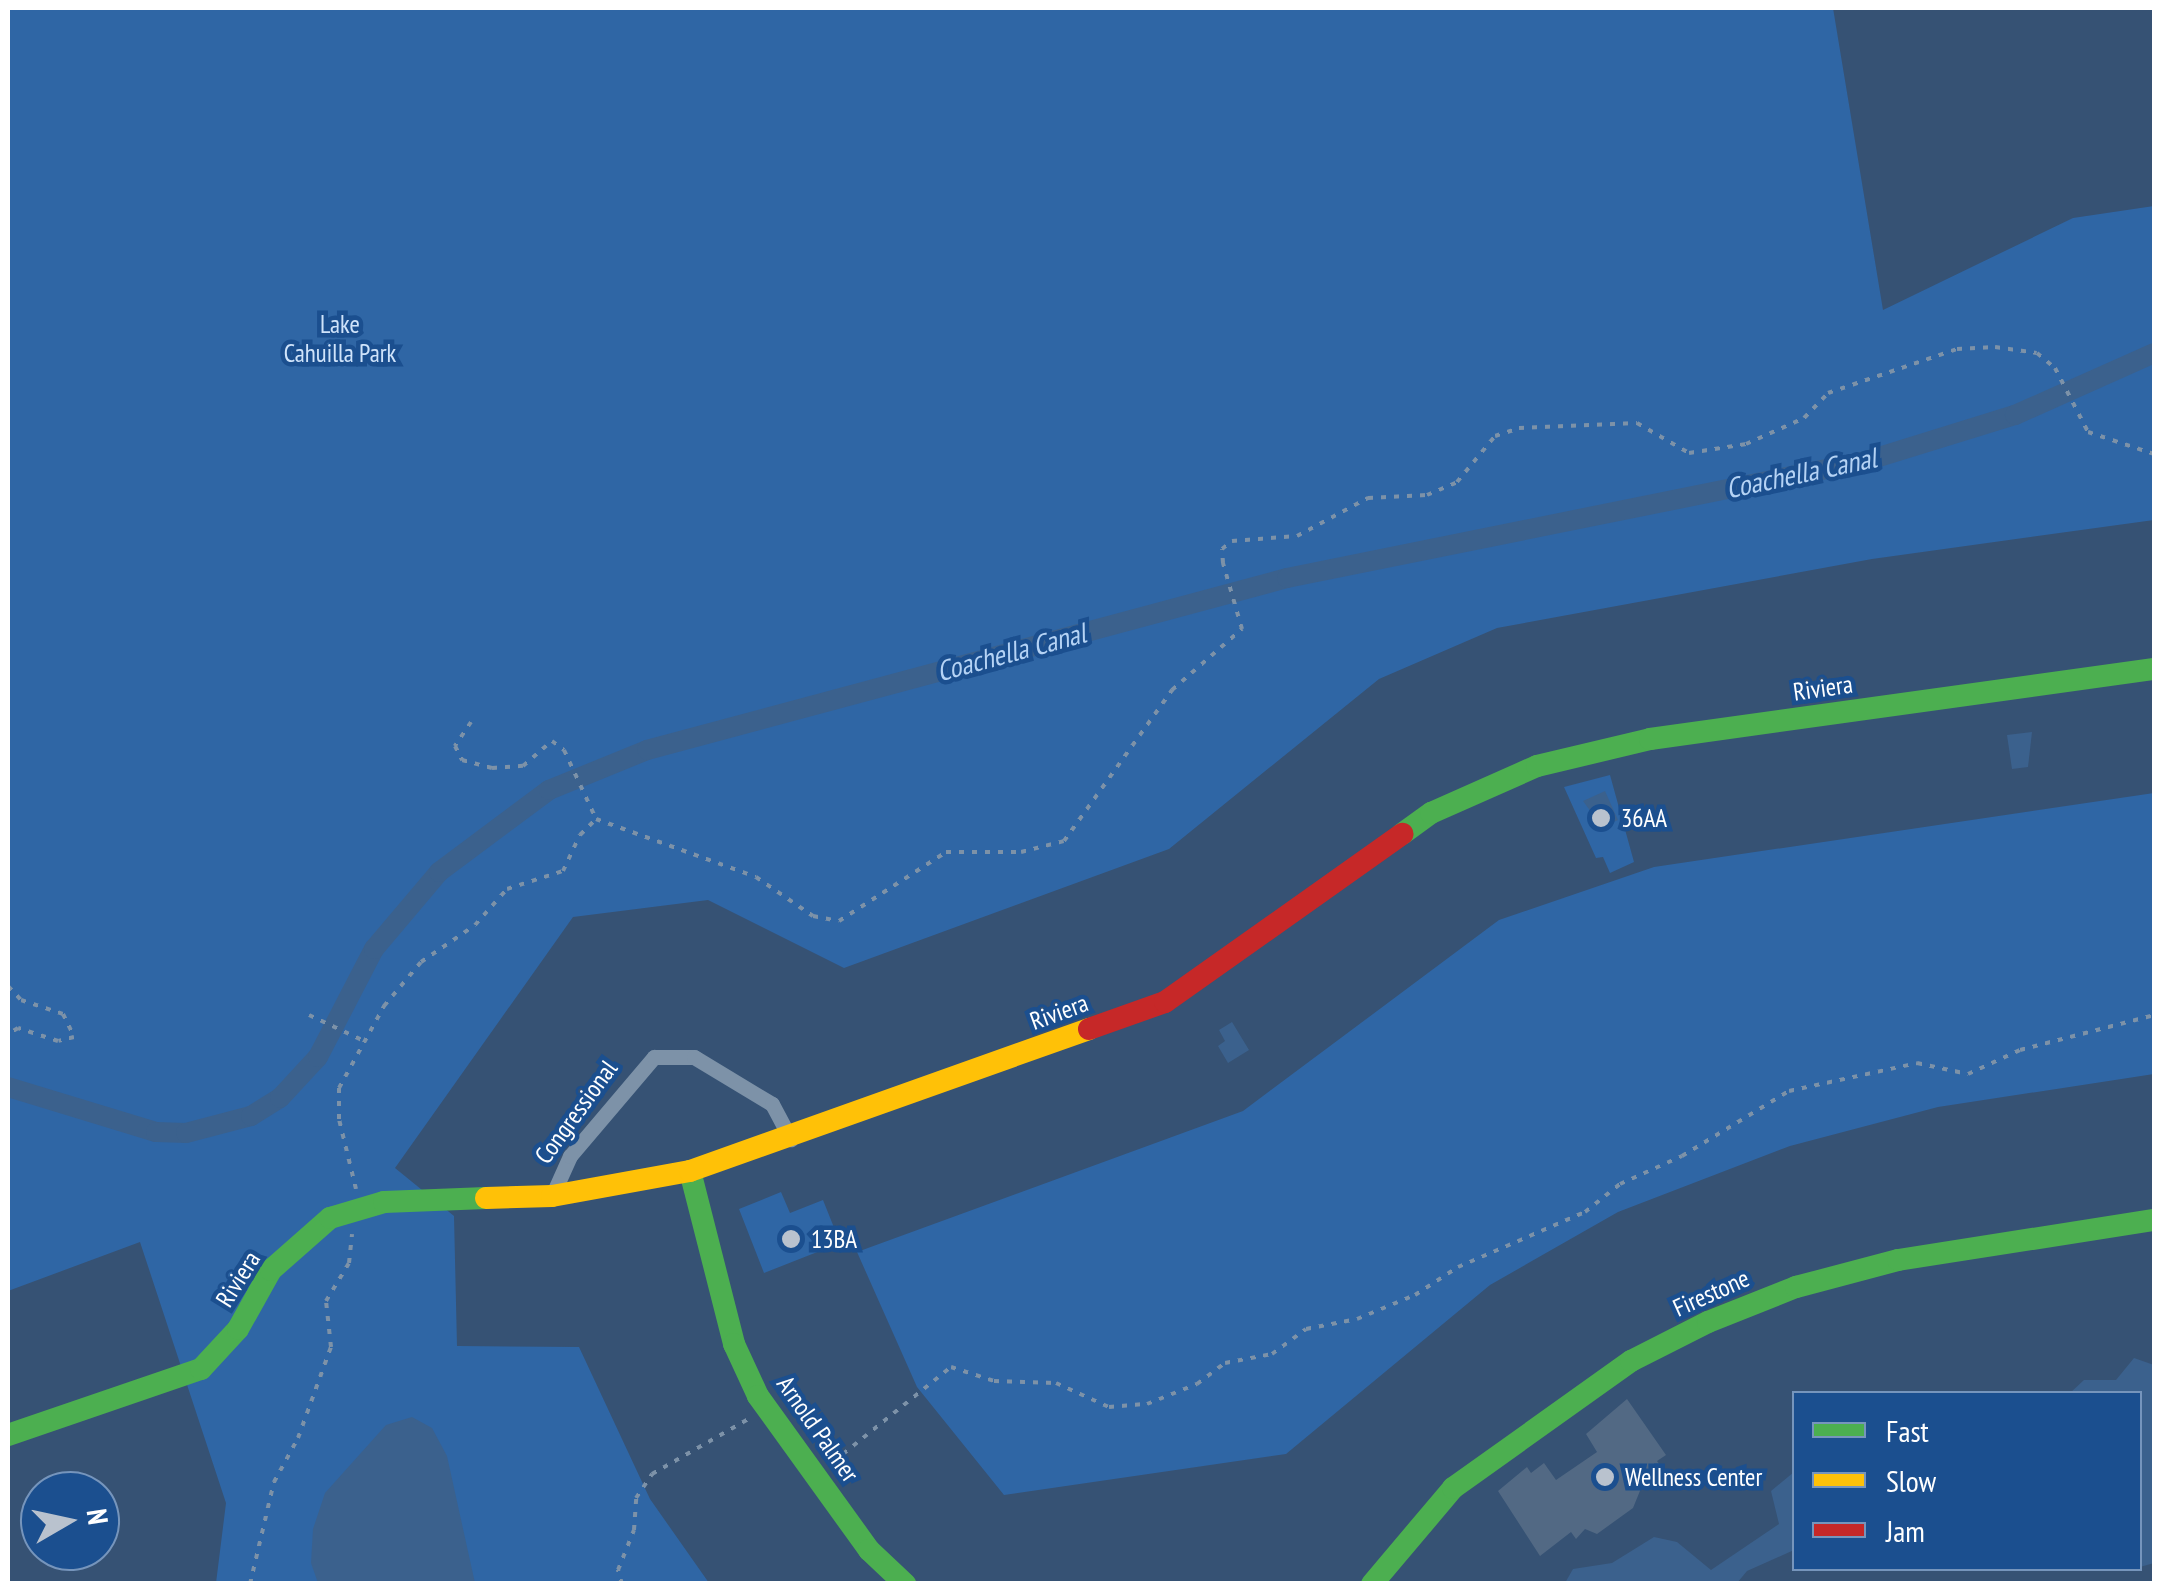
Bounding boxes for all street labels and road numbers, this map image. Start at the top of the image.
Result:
street label: Riviera [1791,669,1855,707]
street label: Riviera [1026,988,1092,1036]
street label: Congressional [528,1054,624,1170]
street label: Riviera [209,1246,267,1312]
street label: Firestone [1668,1263,1754,1323]
street label: Arnold Palmer [771,1370,865,1488]

